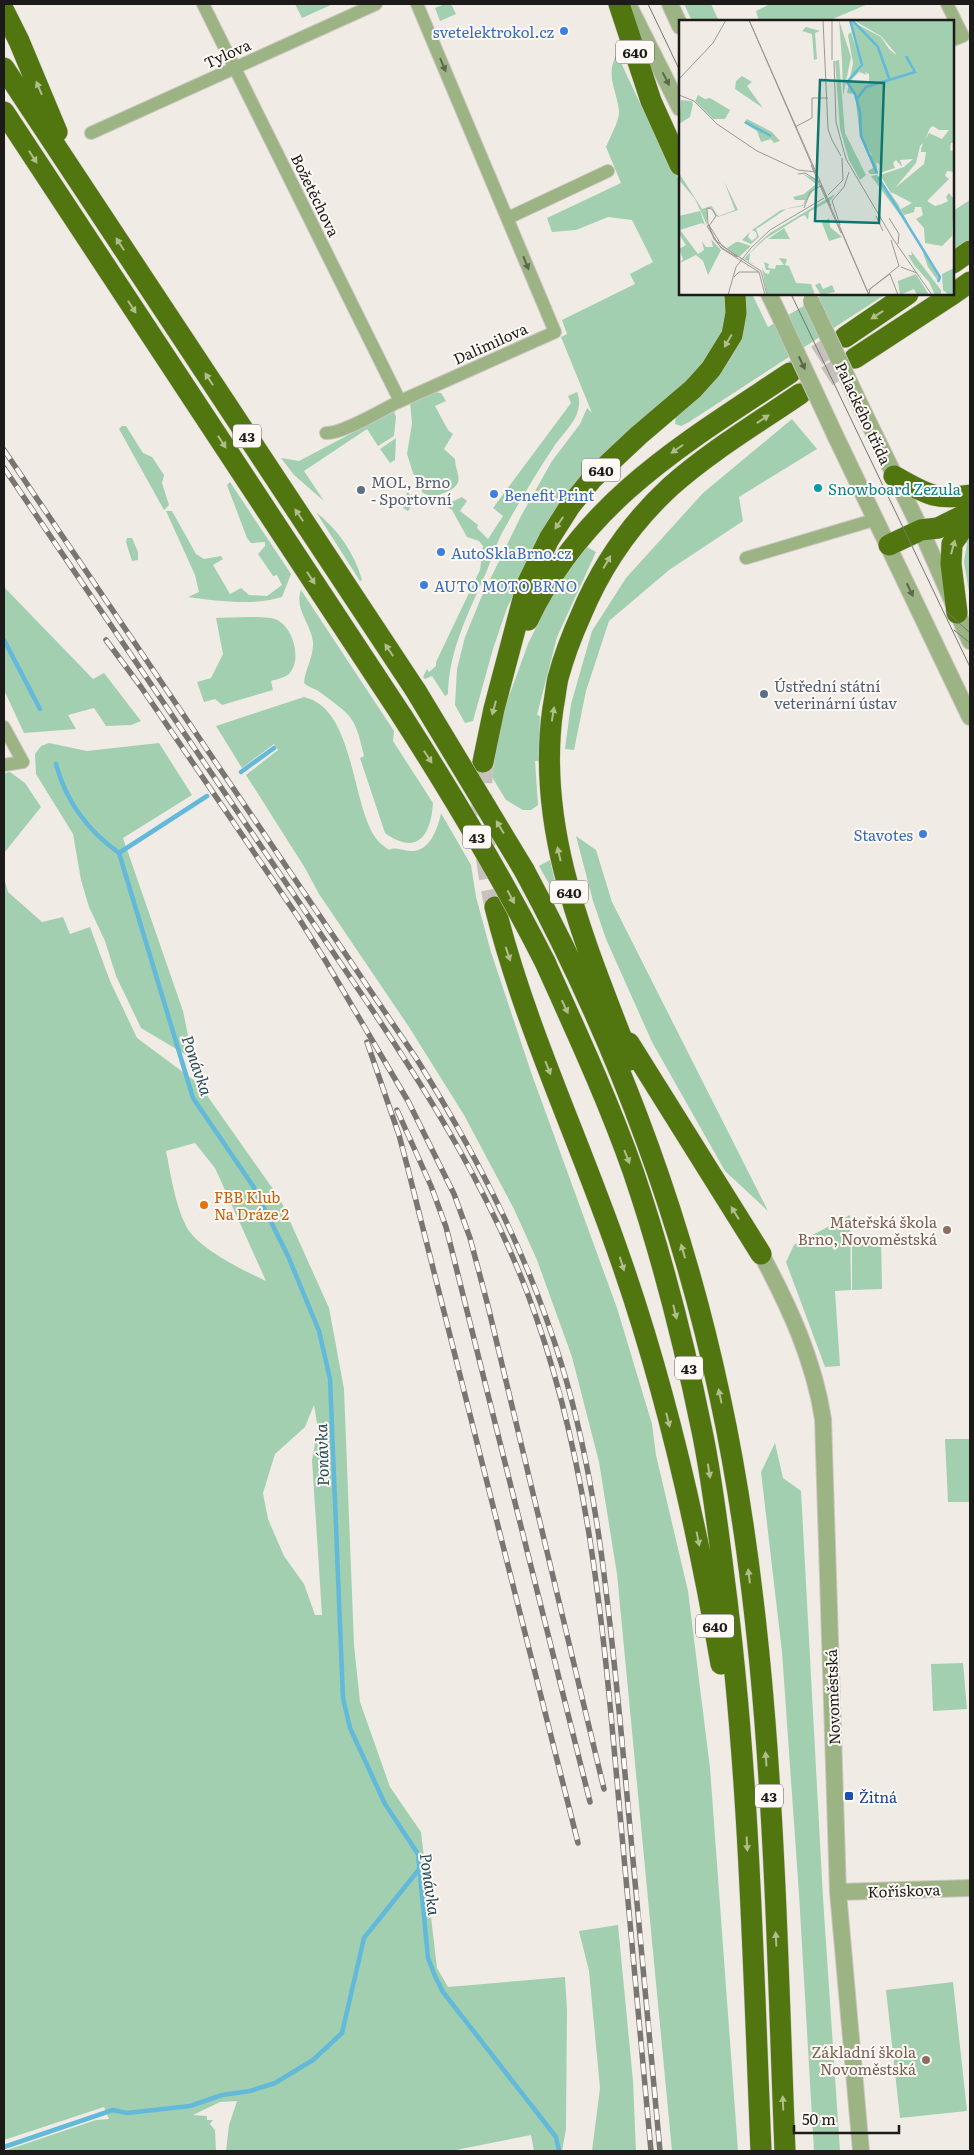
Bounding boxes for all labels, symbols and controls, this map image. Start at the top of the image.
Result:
place label: svetelektrokol.cz [433,20,554,43]
inset map [679,20,954,295]
marker: svetelektrokol.cz [558,25,570,37]
street label: Tylova [200,32,255,74]
road number: 640 [616,41,654,64]
one-way arrow [439,58,447,72]
one-way arrow [662,72,670,86]
one-way arrow [34,81,42,95]
one-way arrow [28,150,38,163]
street label: Božetěchova [286,150,346,241]
one-way arrow [115,237,124,250]
one-way arrow [523,256,531,271]
one-way arrow [128,300,137,313]
one-way arrow [870,310,883,320]
street label: Dalimilova [449,316,532,370]
one-way arrow [724,333,732,348]
one-way arrow [798,356,806,370]
street label: Palackého třída [830,358,898,469]
one-way arrow [204,373,214,386]
one-way arrow [757,414,770,424]
road number: 43 [233,424,261,448]
one-way arrow [217,436,227,449]
one-way arrow [670,444,684,454]
road number: 640 [582,458,620,482]
place label: MOL, Brno - Sportovní [371,470,452,510]
place label: Snowboard Zezula [828,477,962,500]
marker: Snowboard Zezula [812,482,824,494]
place label: Benefit Print [504,483,594,506]
marker: MOL, Brno - Sportovní [355,484,367,496]
marker: Benefit Print [488,488,500,500]
one-way arrow [294,508,304,521]
one-way arrow [554,516,564,529]
one-way arrow [949,539,957,555]
place label: AutoSklaBrno.cz [451,541,572,564]
marker: AutoSklaBrno.cz [435,546,447,558]
one-way arrow [603,556,612,569]
one-way arrow [307,571,316,585]
place label: AUTO MOTO BRNO [434,574,577,597]
marker: AUTO MOTO BRNO [418,579,430,591]
one-way arrow [906,583,914,597]
one-way arrow [384,643,394,657]
place label: Ústřední státní veterinární ústav [774,674,897,714]
marker: Ústřední státní veterinární ústav [758,688,770,700]
one-way arrow [490,700,498,715]
one-way arrow [549,706,557,722]
one-way arrow [424,750,433,763]
one-way arrow [496,821,505,834]
place label: Stavotes [853,823,913,846]
road number: 43 [463,826,491,849]
marker: Stavotes [917,828,929,840]
one-way arrow [555,846,563,861]
road number: 640 [550,880,588,904]
one-way arrow [507,889,515,904]
one-way arrow [505,947,512,962]
one-way arrow [562,1000,570,1014]
water label: Ponávka [176,1031,220,1099]
one-way arrow [544,1061,552,1076]
one-way arrow [623,1150,631,1165]
place label: FBB Klub Na Dráze 2 [214,1185,290,1225]
marker: FBB Klub Na Dráze 2 [198,1199,210,1211]
one-way arrow [731,1206,740,1219]
place label: Mateřská škola Brno, Novoměstská [798,1210,938,1250]
marker: Mateřská škola Brno, Novoměstská [941,1224,953,1236]
one-way arrow [679,1243,687,1258]
one-way arrow [619,1257,627,1272]
one-way arrow [671,1305,679,1320]
road number: 43 [675,1356,703,1380]
one-way arrow [716,1388,724,1403]
one-way arrow [664,1413,672,1428]
water label: Ponávka [308,1422,334,1487]
one-way arrow [705,1463,713,1479]
one-way arrow [694,1532,702,1547]
one-way arrow [745,1568,753,1584]
road number: 640 [696,1614,734,1638]
street label: Novoměstská [819,1648,845,1745]
one-way arrow [762,1751,770,1767]
road number: 43 [755,1784,783,1808]
place label: Žitná [859,1785,898,1808]
marker: Žitná [843,1790,855,1802]
one-way arrow [744,1836,752,1852]
water label: Ponávka [415,1851,447,1918]
street label: Kořískova [867,1877,942,1903]
one-way arrow [772,1931,780,1947]
place label: Základní škola Novoměstská [811,2040,917,2080]
marker: Základní škola Novoměstská [920,2054,932,2066]
one-way arrow [779,2094,787,2110]
scale bar [794,2102,899,2134]
text: 50 m [802,2107,836,2130]

